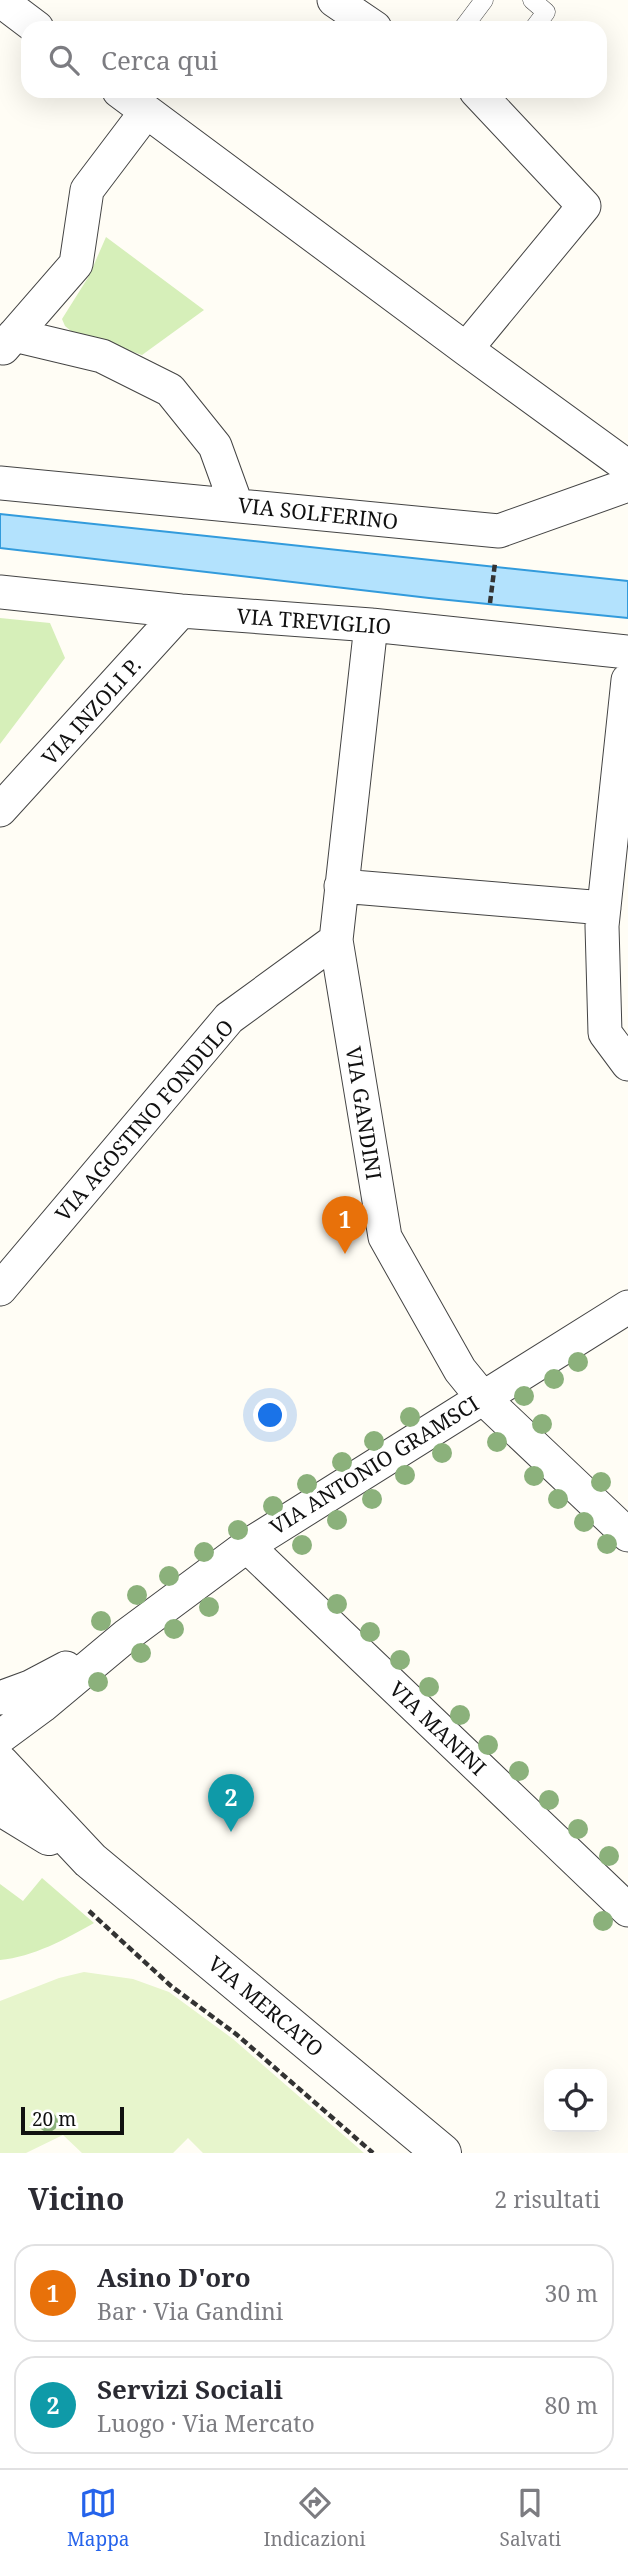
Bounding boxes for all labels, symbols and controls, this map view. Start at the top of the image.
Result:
search box [21,21,607,98]
icon: search [45,41,83,79]
text: Cerca qui [101,42,218,78]
street label: VIA SOLFERINO [237,491,399,535]
street label: VIA TREVIGLIO [236,602,392,640]
street label: VIA INZOLI P. [35,651,147,771]
street label: VIA AGOSTINO FONDULO [49,1013,239,1227]
street label: VIA GANDINI [340,1044,388,1182]
pin: 1 [322,1196,368,1254]
street label: VIA ANTONIO GRAMSCI [264,1389,484,1541]
your location [253,1398,287,1432]
street label: VIA MANINI [384,1675,492,1781]
pin: 2 [208,1774,254,1832]
street label: VIA MERCATO [202,1949,330,2063]
map controls [544,2069,607,2132]
button: locate [544,2069,607,2132]
scale bar [21,2104,124,2136]
text: 20 m [32,2106,76,2132]
text: Vicino [28,2178,124,2219]
text: 2 risultati [494,2183,600,2215]
text: Asino D'oro [97,2259,251,2295]
text: 1 [47,2277,60,2309]
text: 30 m [545,2277,598,2309]
text: Bar · Via Gandini [97,2295,283,2327]
text: Servizi Sociali [97,2371,283,2407]
text: 2 [47,2389,60,2421]
text: 80 m [545,2389,598,2421]
text: Luogo · Via Mercato [97,2407,315,2439]
tab: Mappa [67,2484,130,2552]
tab: Indicazioni [264,2484,366,2552]
tab: Salvati [500,2484,561,2552]

